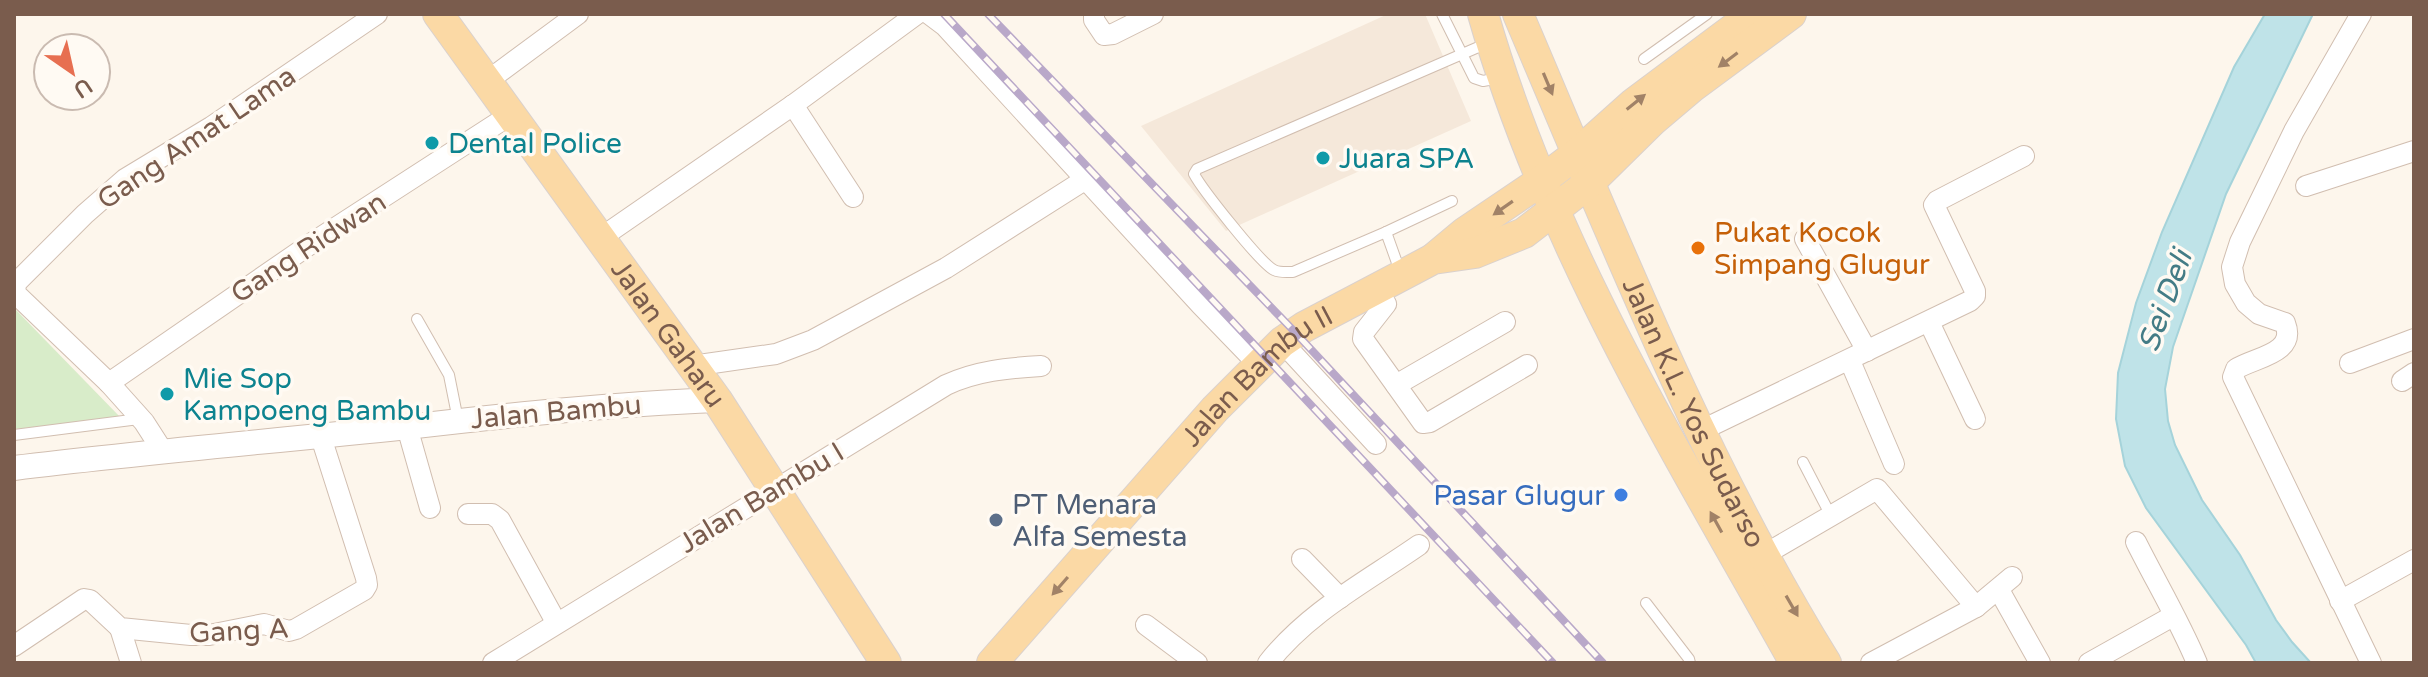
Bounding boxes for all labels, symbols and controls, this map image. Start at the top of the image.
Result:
north arrow [32,32,112,112]
one-way arrow [1718,52,1739,68]
street label: Gang Amat Lama [91,59,302,217]
text: U [68,72,97,103]
one-way arrow [1541,72,1554,96]
one-way arrow [1626,94,1646,110]
place label: Dental Police [448,127,622,161]
marker: Dental Police [423,134,441,152]
place label: Juara SPA [1339,142,1474,176]
marker: Juara SPA [1314,149,1332,167]
street label: Gang Ridwan [225,185,393,311]
one-way arrow [1493,200,1514,215]
place label: Pukat Kocok Simpang Glugur [1714,216,1930,282]
marker: Pukat Kocok Simpang Glugur [1689,239,1707,257]
water label: Sei Deli [2130,242,2202,357]
street label: Jalan Gaharu [603,254,733,414]
street label: Jalan K.L. Yos Sudarso [1615,273,1773,554]
street label: Jalan Bambu II [1174,299,1339,453]
place label: Mie Sop Kampoeng Bambu [183,362,431,428]
marker: Mie Sop Kampoeng Bambu [158,385,176,403]
street label: Jalan Bambu [469,388,643,436]
street label: Jalan Bambu I [673,435,850,560]
place label: Pasar Glugur [1433,479,1605,513]
marker: Pasar Glugur [1612,486,1630,504]
place label: PT Menara Alfa Semesta [1012,488,1187,554]
marker: PT Menara Alfa Semesta [987,511,1005,529]
one-way arrow [1709,511,1723,533]
one-way arrow [1052,575,1069,595]
one-way arrow [1785,595,1799,618]
street label: Gang A [188,611,290,651]

